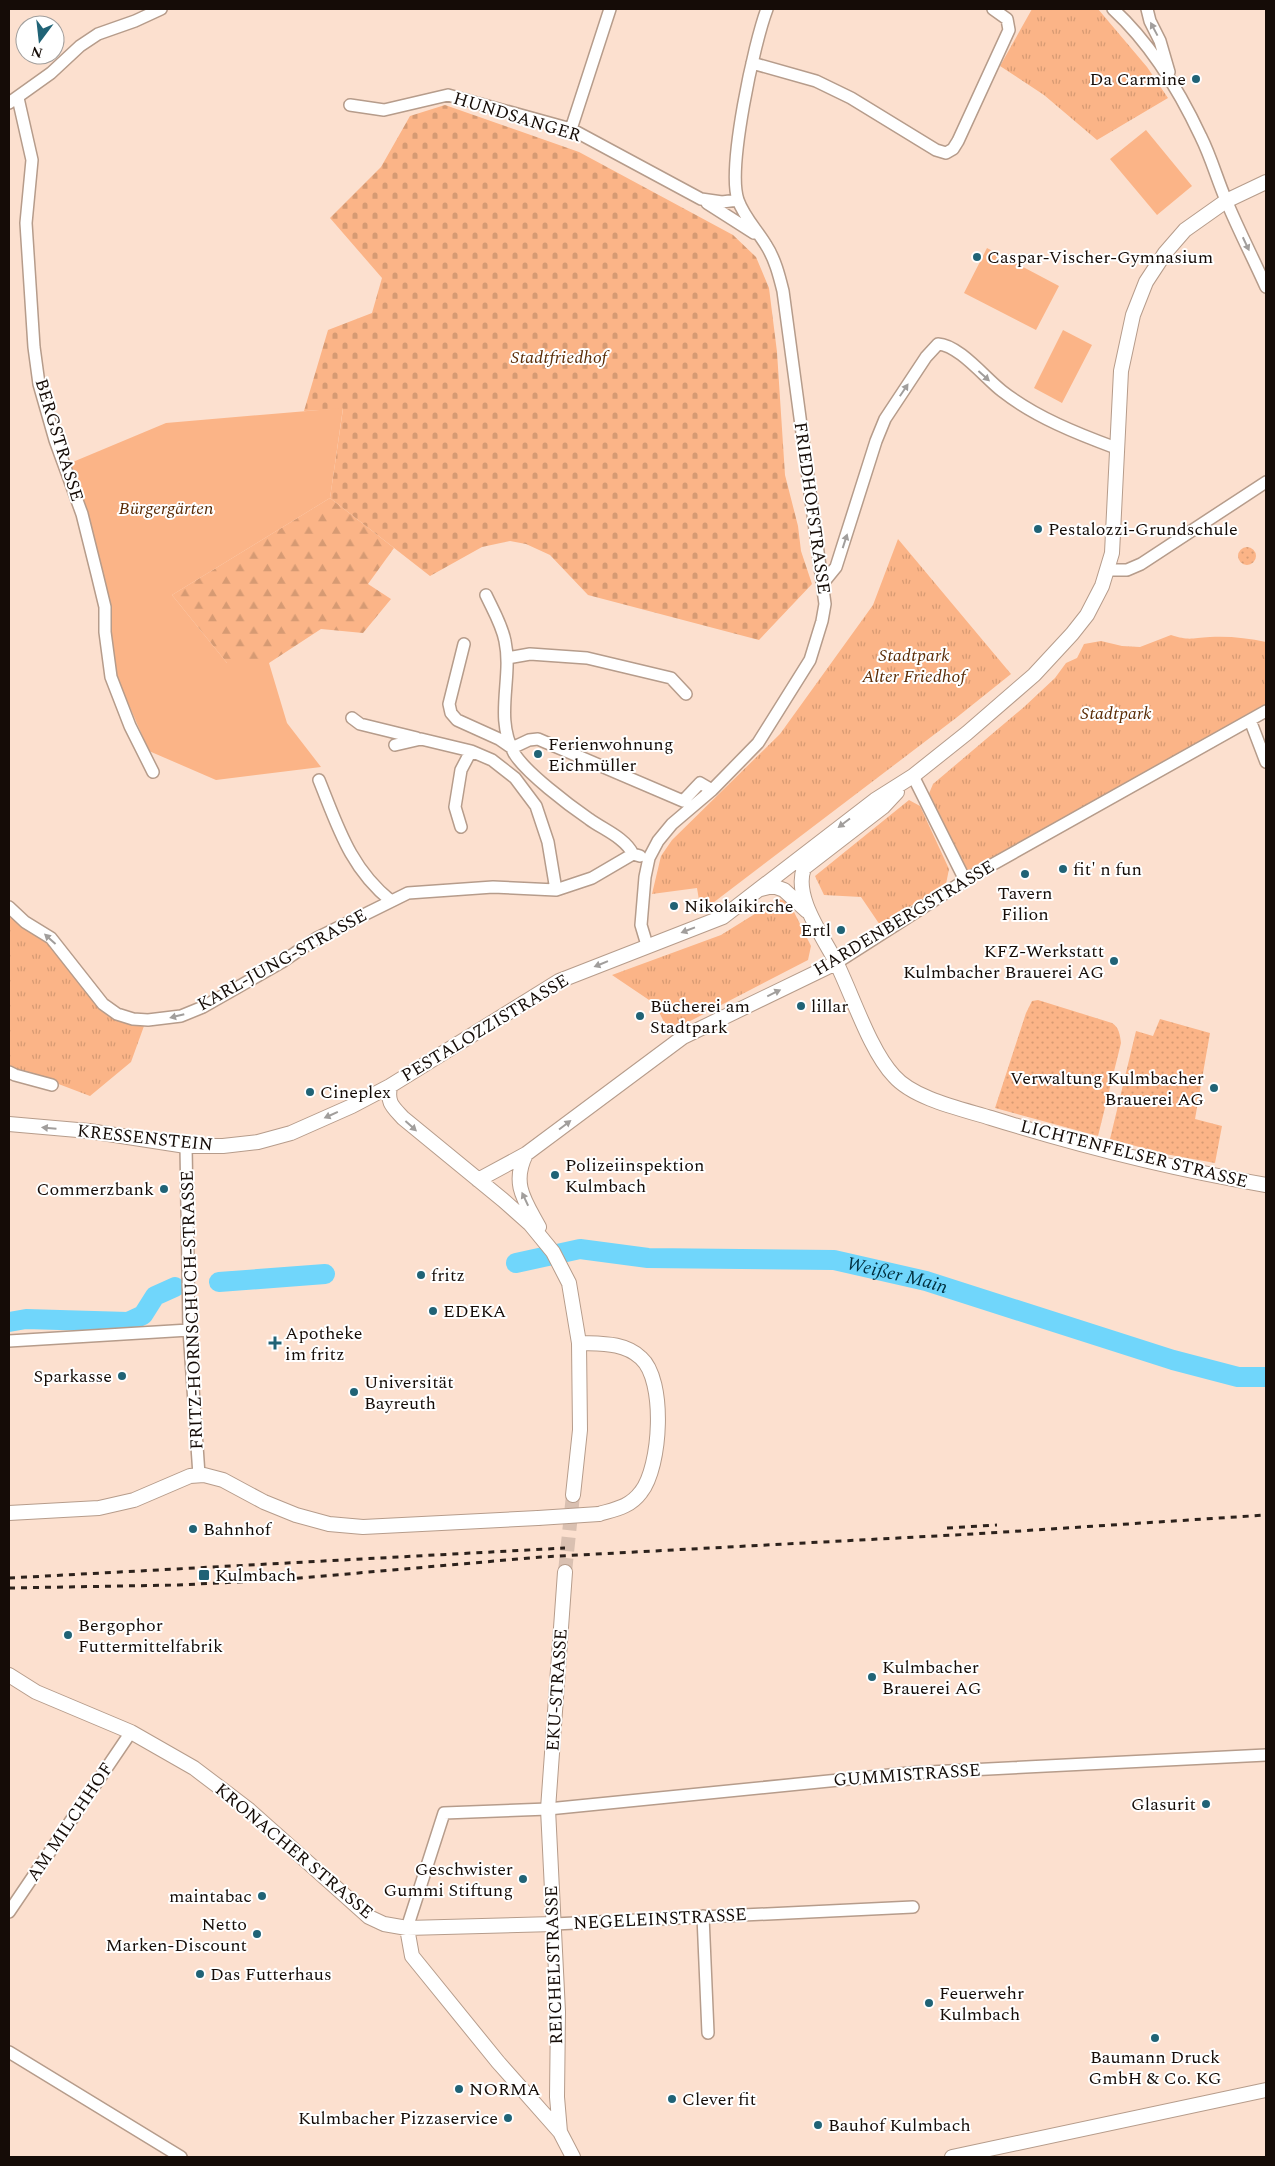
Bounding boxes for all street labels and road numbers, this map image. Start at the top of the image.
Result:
street label: HUNDSANGER [450,85,584,149]
street label: BERGSTRASSE [27,375,91,505]
street label: FRIEDHOFSTRASSE [787,420,837,596]
street label: HARDENBERGSTRASSE [808,853,1000,983]
street label: KARL-JUNG-STRASSE [192,902,372,1018]
street label: PESTALOZZISTRASSE [396,967,574,1089]
street label: LICHTENFELSER STRASSE [1017,1113,1251,1195]
street label: KRESSENSTEIN [76,1117,214,1159]
street label: FRITZ-HORNSCHUCH-STRASSE [174,1170,210,1450]
street label: EKU-STRASSE [539,1628,575,1752]
street label: GUMMISTRASSE [832,1756,982,1794]
street label: AM MILCHHOF [20,1757,120,1887]
street label: KRONACHER STRASSE [209,1776,379,1926]
street label: REICHELSTRASSE [538,1885,570,2045]
street label: NEGELEINSTRASSE [573,1901,747,1937]

